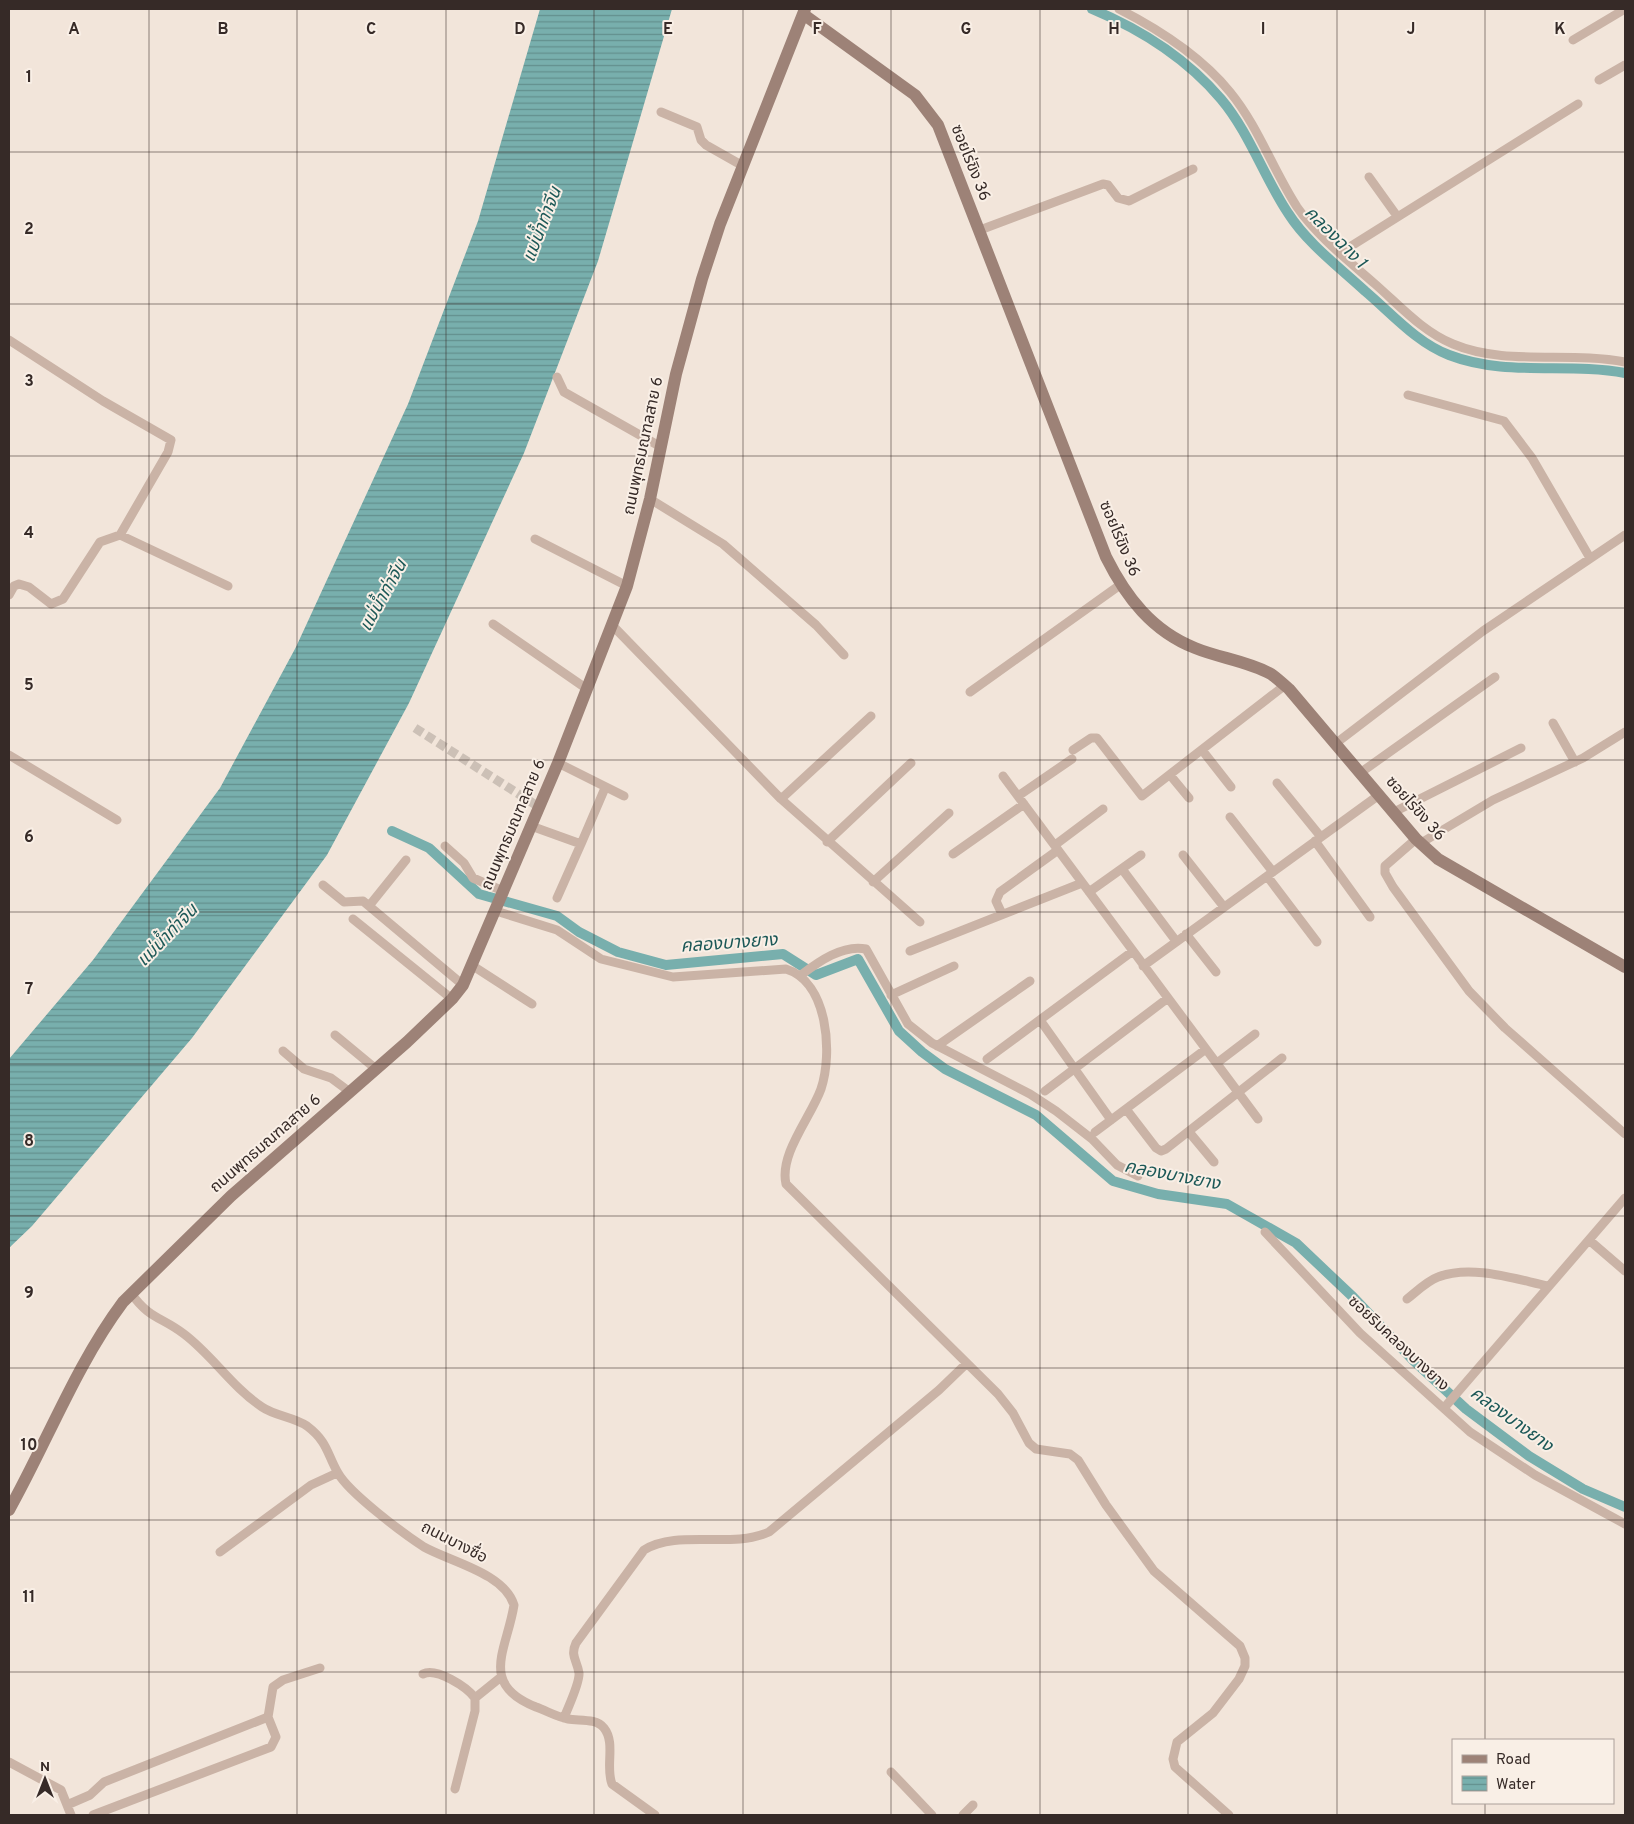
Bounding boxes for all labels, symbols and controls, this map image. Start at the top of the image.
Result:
text: A [68,20,80,40]
text: B [217,20,229,40]
text: C [366,20,376,40]
text: D [514,20,526,40]
text: E [663,20,673,40]
text: F [812,20,822,40]
text: G [961,20,971,40]
text: H [1108,20,1120,40]
text: I [1261,20,1265,40]
text: J [1407,20,1415,40]
text: K [1554,20,1566,40]
text: 1 [26,68,32,88]
street label: ซอยไร่ขิง 36 [946,122,994,204]
water label: แม่น้ำท่าจีน [515,182,568,266]
water label: คลองฉาง 1 [1299,202,1372,275]
text: 2 [24,220,34,240]
text: 3 [24,372,34,392]
street label: ถนนพุทธมณฑลสาย 6 [620,375,668,517]
street label: ซอยไร่ขิง 36 [1094,498,1144,580]
text: 4 [24,524,34,544]
water label: แม่น้ำท่าจีน [352,554,414,636]
text: 5 [24,676,34,696]
street label: ถนนพุทธมณฑลสาย 6 [477,756,551,894]
street label: ซอยไร่ขิง 36 [1381,772,1449,846]
text: 6 [24,828,34,848]
water label: แม่น้ำท่าจีน [130,897,204,972]
water label: คลองบางยาง [680,929,779,959]
text: 7 [25,980,33,1000]
street label: ถนนพุทธมณฑลสาย 6 [206,1090,326,1198]
text: 8 [24,1132,34,1152]
water label: คลองบางยาง [1122,1155,1223,1197]
text: 9 [24,1284,34,1304]
street label: ซอยริมคลองบางยาง [1343,1292,1453,1396]
water label: คลองบางยาง [1465,1382,1558,1459]
text: 10 [21,1436,37,1456]
street label: ถนนบางซื่อ [417,1515,492,1568]
text: 11 [23,1588,35,1608]
legend [1452,1739,1614,1804]
text: Road [1496,1751,1531,1770]
north arrow [20,1754,70,1804]
text: N [40,1759,50,1776]
text: Water [1496,1776,1536,1795]

